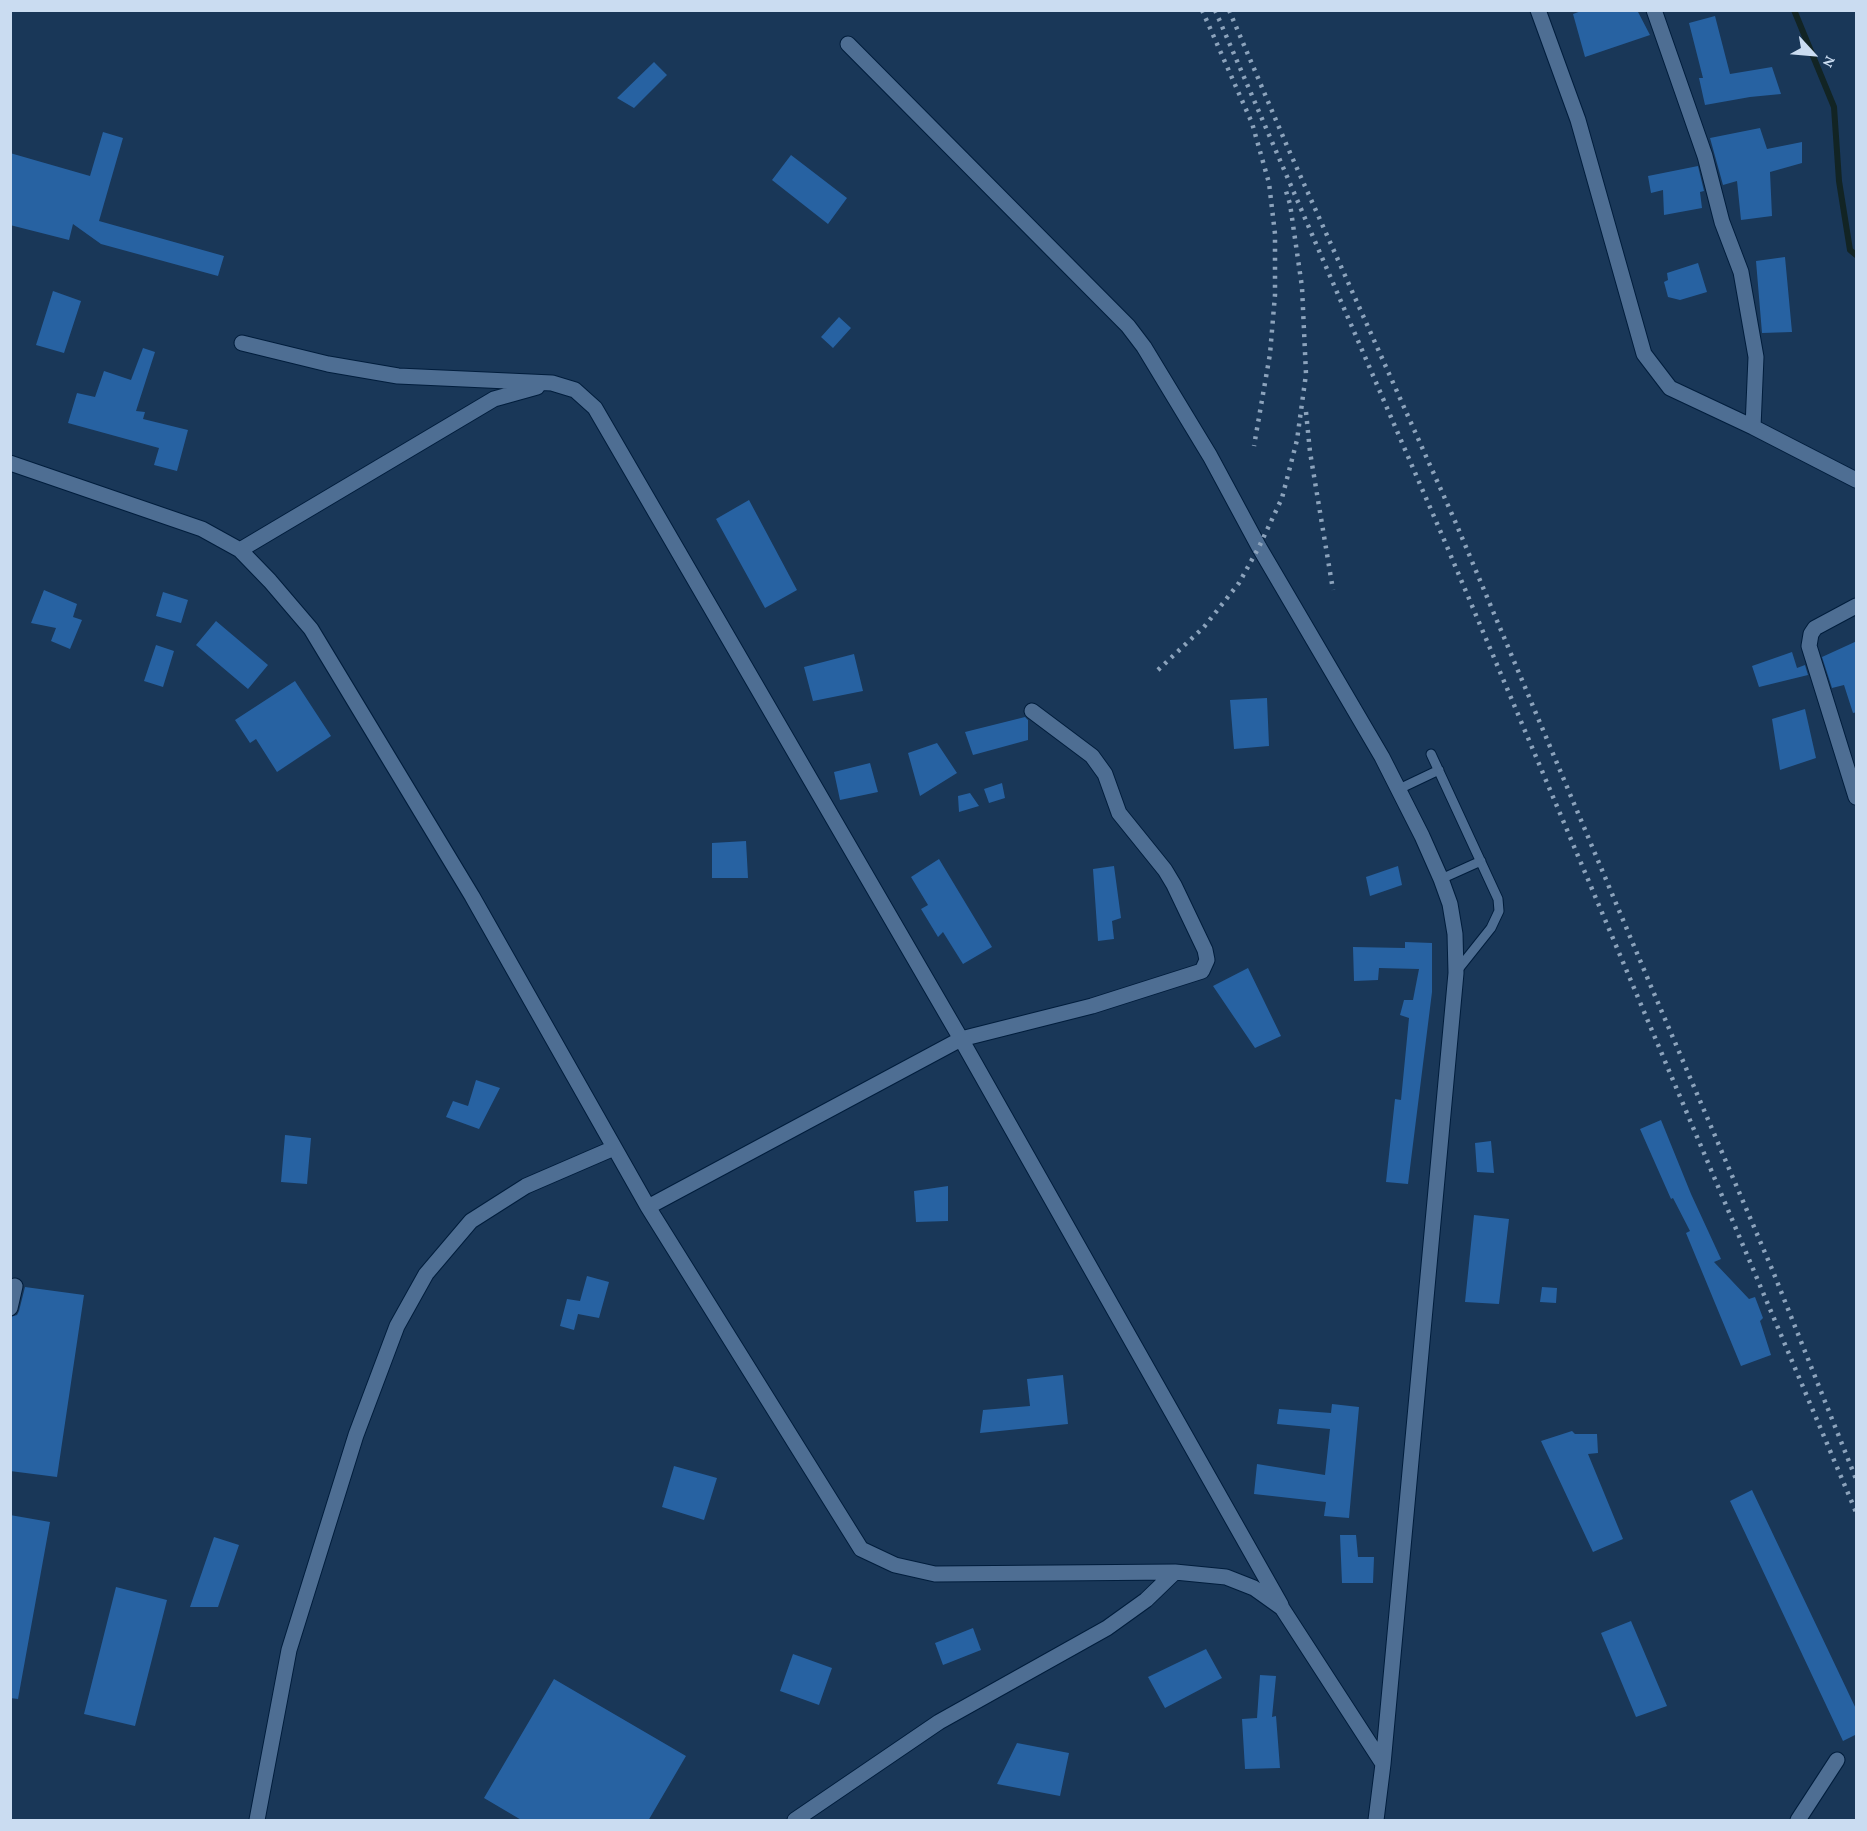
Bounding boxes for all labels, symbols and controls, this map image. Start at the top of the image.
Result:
north arrow [1783,24,1843,84]
text: N [1820,53,1840,71]

